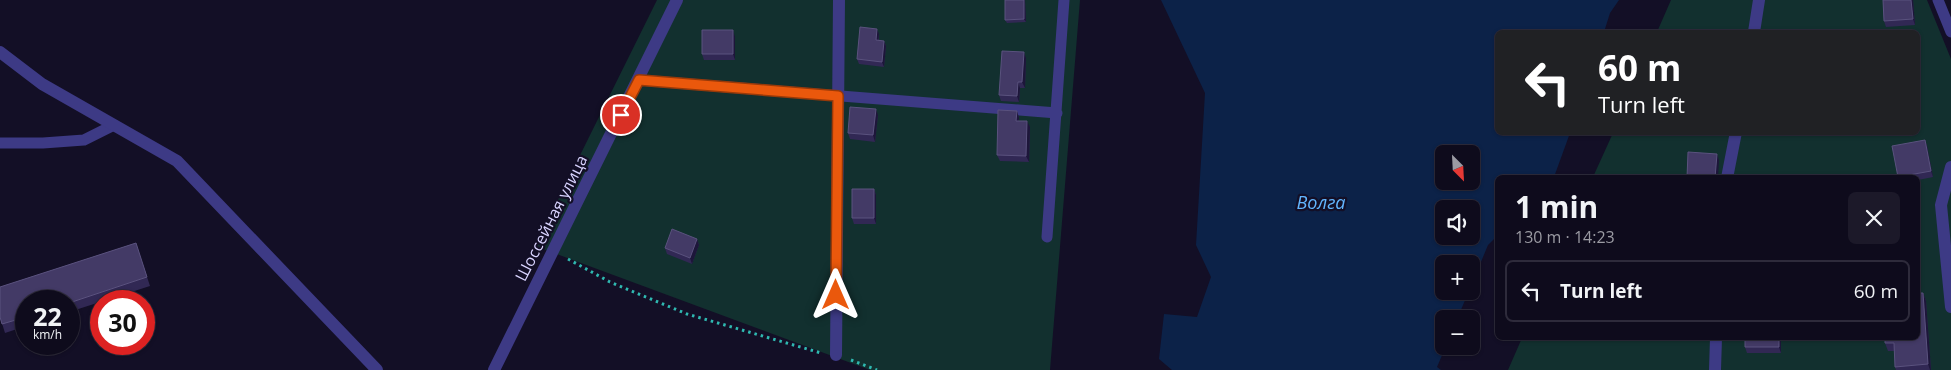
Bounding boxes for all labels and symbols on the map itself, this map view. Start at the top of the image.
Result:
pin [600,94,642,136]
north arrow [1435,145,1480,190]
street label: Шоссейная улица [510,151,592,285]
water label: Волга [1297,190,1346,214]
position arrow [809,268,861,320]
speed limit sign: 30 [90,290,155,355]

